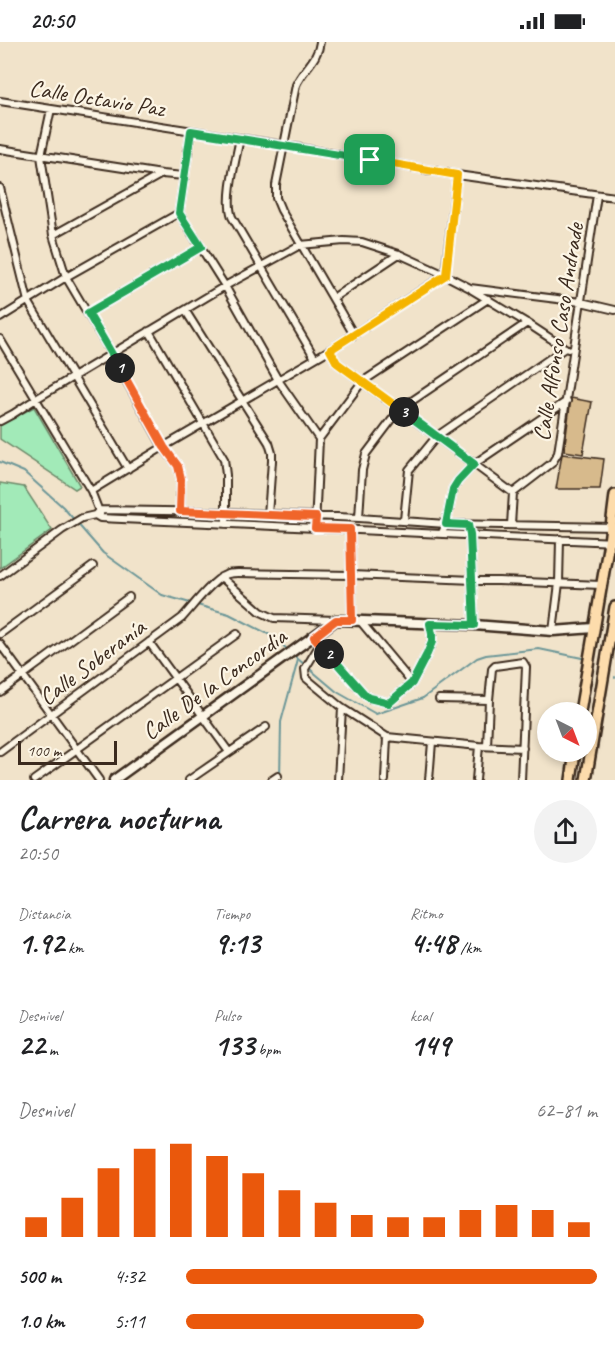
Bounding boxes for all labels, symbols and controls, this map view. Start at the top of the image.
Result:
text: 20:50 [30,7,74,35]
street label: Calle Octavio Paz [27,73,168,124]
pin [344,134,395,185]
icon: arrive [353,143,386,176]
street label: Calle Alfonso Caso Andrade [526,219,590,443]
pin: 1 [105,353,135,383]
text: 1 [116,358,124,378]
pin: 3 [389,397,419,427]
text: 3 [400,402,408,422]
street label: Calle Soberanía [33,611,153,712]
street label: Calle De la Concordia [136,621,293,746]
pin: 2 [314,639,344,669]
text: 2 [325,644,333,664]
north arrow [537,702,597,762]
map controls [537,702,597,762]
scale bar [18,738,117,766]
text: 100 m [27,741,61,761]
text: Carrera nocturna [18,797,220,839]
button: share [534,800,597,863]
text: 20:50 [18,841,58,866]
text: Distancia [18,904,71,924]
text: Tiempo [214,904,250,924]
text: Ritmo [410,904,442,924]
text: 1.92 [18,924,64,962]
text: 9:13 [214,924,260,962]
text: 4:48 [410,924,456,962]
text: km [64,938,84,958]
text: /km [456,938,481,958]
text: Desnivel [18,1006,61,1026]
text: Pulso [214,1006,241,1026]
text: kcal [410,1006,431,1026]
text: 22 [18,1026,45,1064]
text: 133 [214,1026,255,1064]
text: 149 [410,1026,450,1064]
text: m [45,1040,58,1060]
text: bpm [255,1040,280,1060]
text: Desnivel [18,1098,72,1123]
text: 62–81 m [536,1098,597,1123]
text: 500 m [18,1264,61,1289]
text: 4:32 [114,1264,145,1289]
text: 1.0 km [18,1309,65,1334]
text: 5:11 [114,1309,145,1334]

